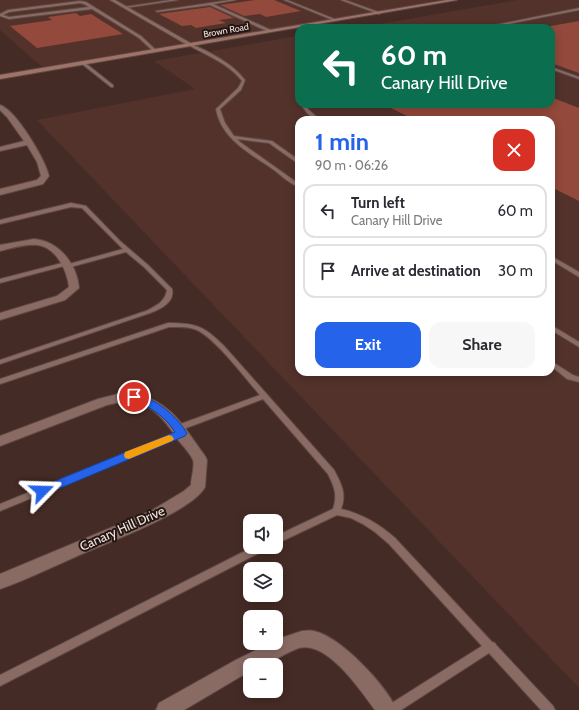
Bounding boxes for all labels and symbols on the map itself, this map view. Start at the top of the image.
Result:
street label: Brown Road [202,21,250,39]
pin [117,380,151,414]
position arrow [21,470,63,512]
street label: Canary Hill Drive [77,502,167,554]

